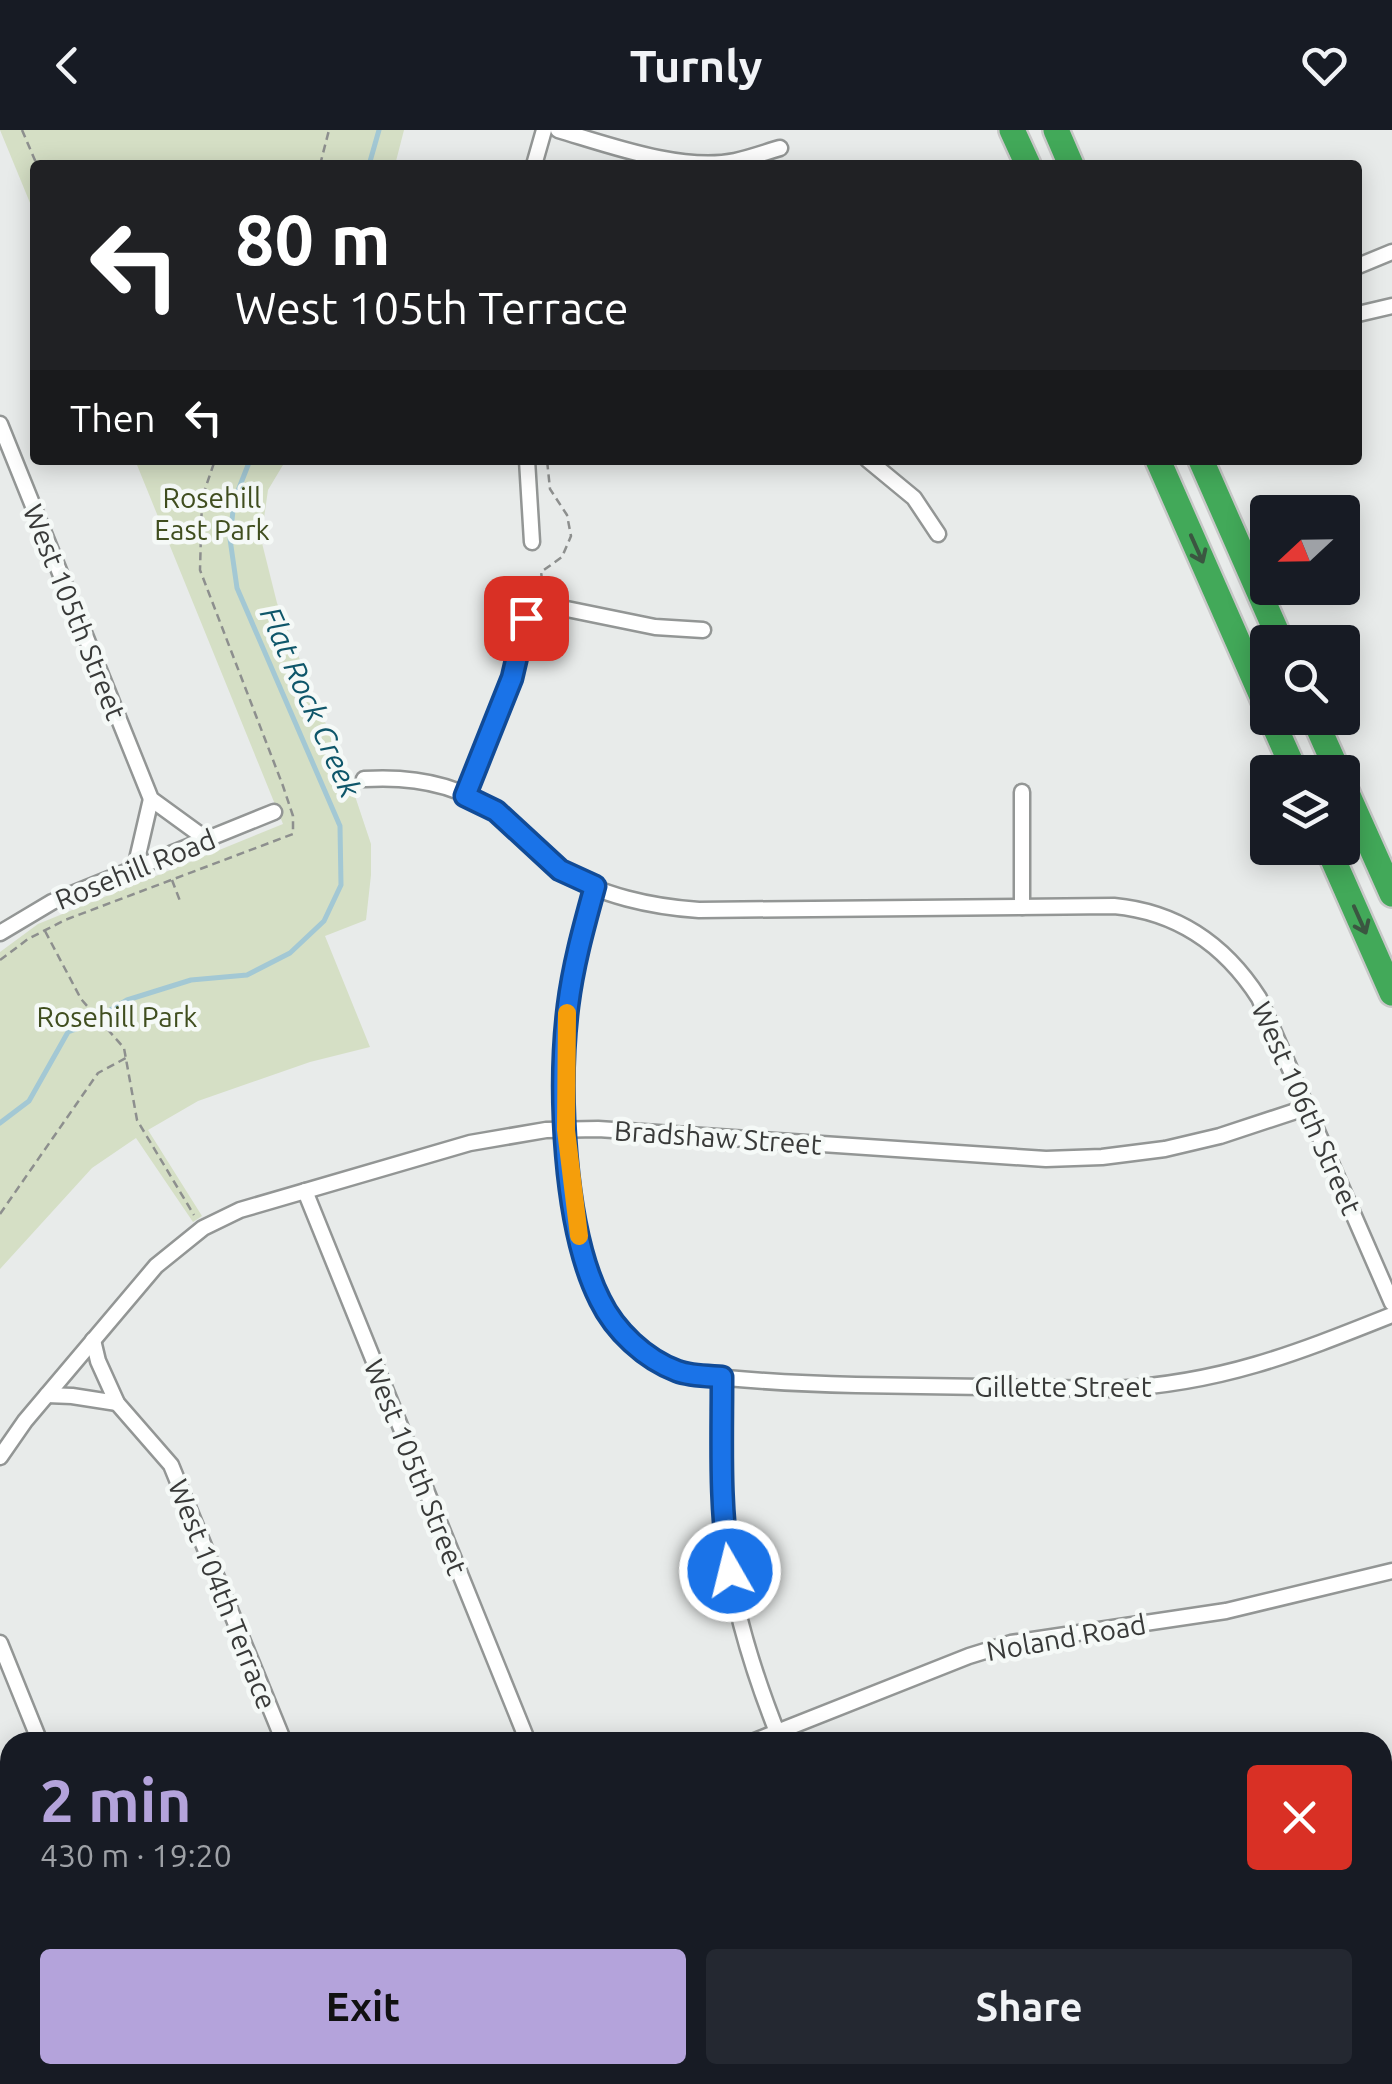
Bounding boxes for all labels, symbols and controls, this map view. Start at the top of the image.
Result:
icon: back [40,38,95,93]
icon: heart [1297,38,1352,93]
text: Turnly [630,40,762,91]
icon: left [70,200,200,330]
text: 80 m [235,200,391,278]
text: West 105th Terrace [235,282,629,333]
icon: left [176,390,231,445]
text: Then [70,397,156,439]
park label: Rosehill East Park [154,482,270,545]
north arrow [1250,495,1360,605]
map controls [1250,495,1360,865]
street label: West 105th Street [18,500,132,724]
one-way arrow [1189,533,1207,564]
pin [484,576,569,661]
icon: arrive [499,591,554,646]
water label: Flat Rock Creek [254,601,368,803]
button: search [1250,625,1360,735]
button: layers [1250,755,1360,865]
street label: Rosehill Road [50,823,220,915]
one-way arrow [1352,904,1370,935]
street label: West 106th Street [1246,997,1368,1219]
park label: Rosehill Park [37,1001,197,1032]
street label: Bradshaw Street [613,1114,823,1160]
street label: West 105th Street [359,1355,473,1579]
street label: Gillette Street [974,1371,1152,1402]
street label: West 104th Terrace [163,1475,283,1713]
position arrow [678,1519,782,1623]
street label: Noland Road [984,1608,1148,1666]
button: close [1247,1765,1352,1870]
text: 2 min [40,1766,192,1833]
text: 430 m · 19:20 [40,1837,232,1873]
button: Exit [40,1949,686,2064]
button: Share [706,1949,1352,2064]

